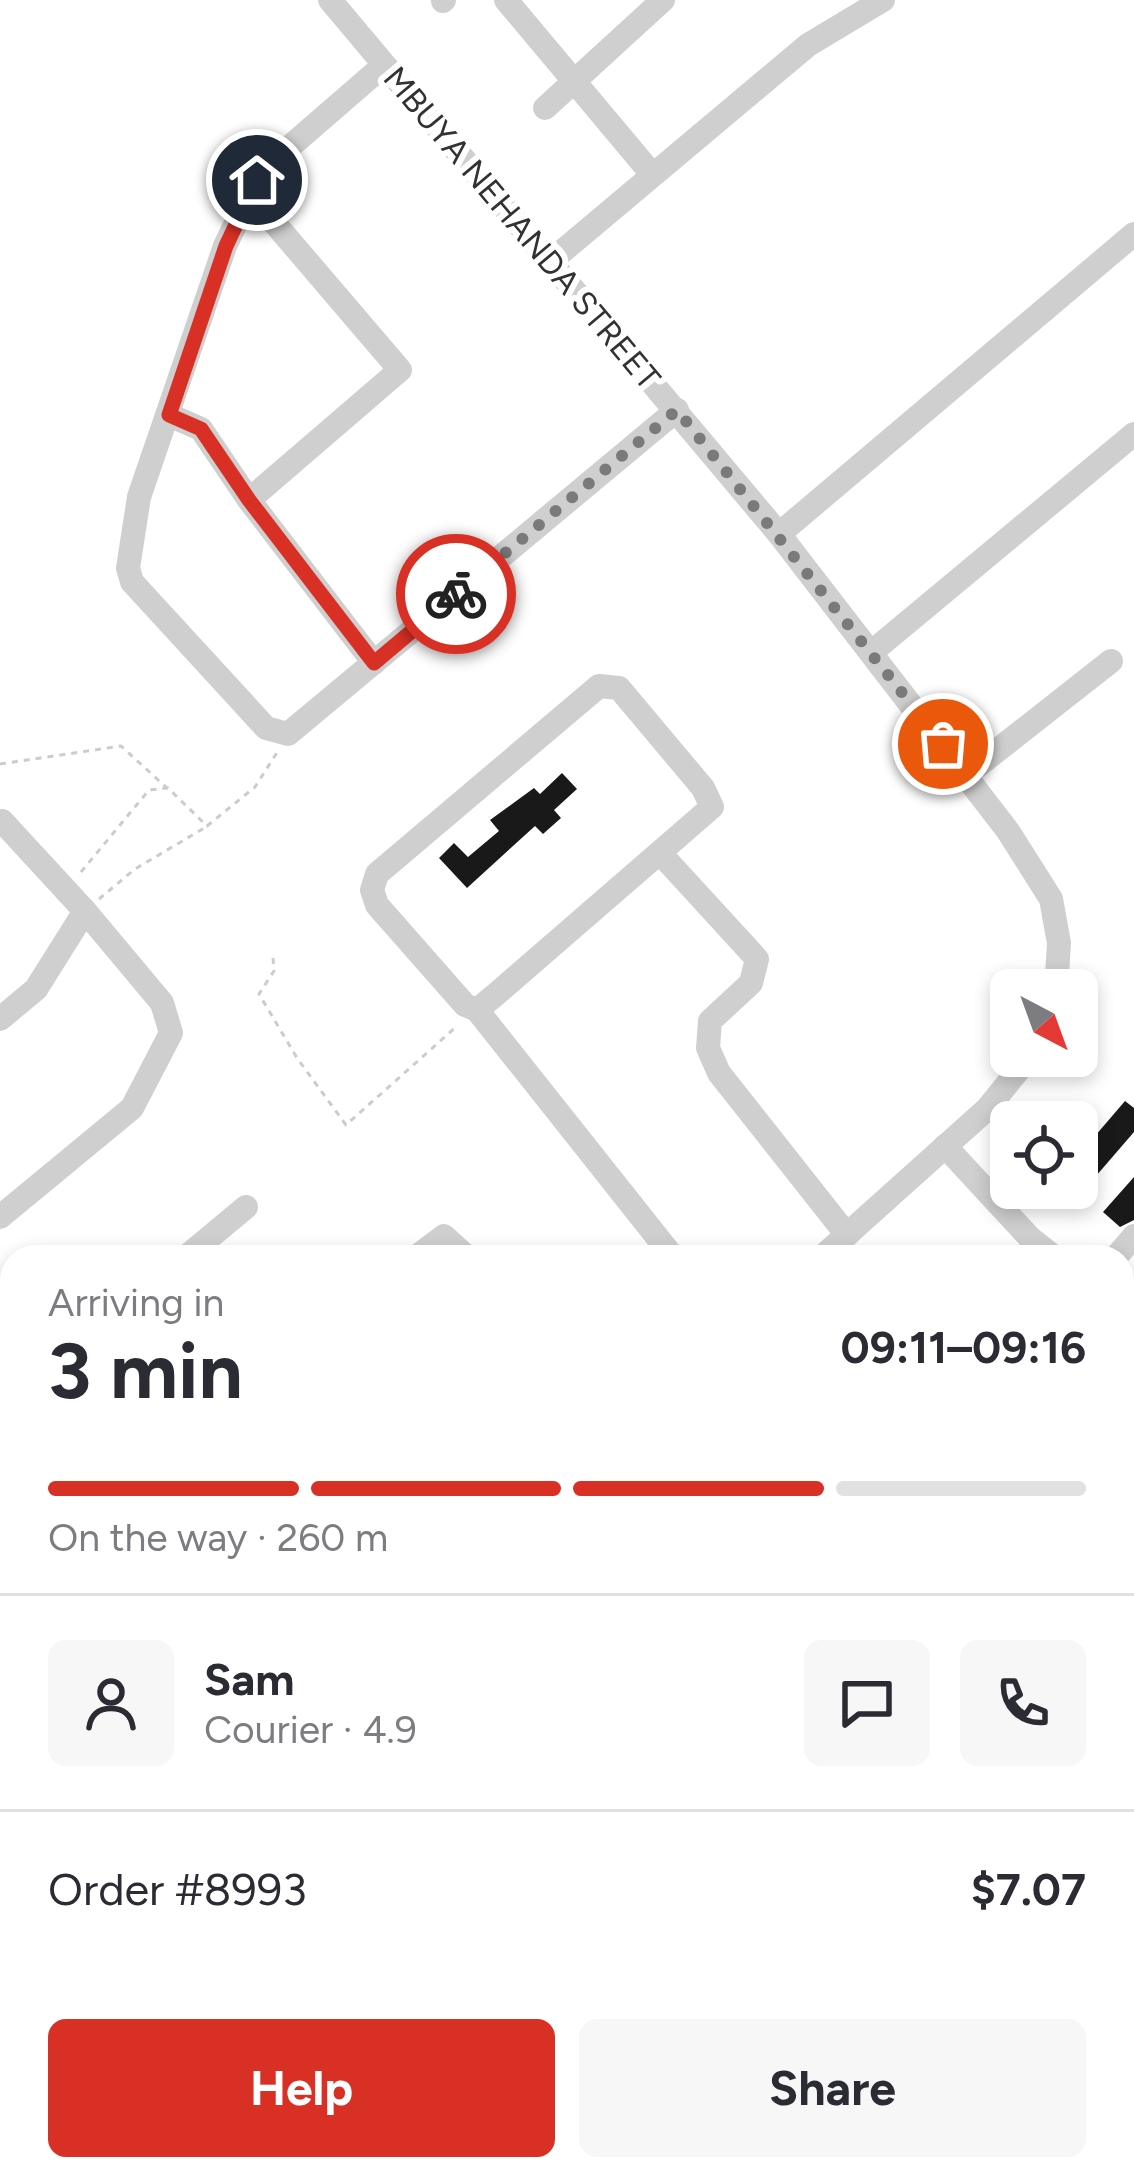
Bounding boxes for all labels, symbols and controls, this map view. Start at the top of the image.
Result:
street label: MBUYA NEHANDA STREET [376,59,668,397]
pin [206,129,308,231]
icon: home [224,147,290,213]
courier [396,534,516,654]
icon: bike [423,561,489,627]
pin [892,693,994,795]
icon: bag [910,711,976,777]
north arrow [990,969,1098,1077]
map controls [990,969,1098,1209]
button: locate [990,1101,1098,1209]
text: Arriving in [48,1279,224,1326]
text: 09:11–09:16 [841,1320,1086,1374]
text: 3 min [48,1324,243,1418]
text: On the way · 260 m [48,1514,388,1561]
button: person [48,1640,174,1766]
button: chat [804,1640,930,1766]
button: phone [960,1640,1086,1766]
text: Sam [204,1652,295,1706]
text: Courier · 4.9 [204,1706,417,1753]
text: Order #8993 [48,1862,307,1916]
text: $7.07 [971,1862,1086,1916]
button: Help [48,2019,555,2157]
button: Share [579,2019,1086,2157]

